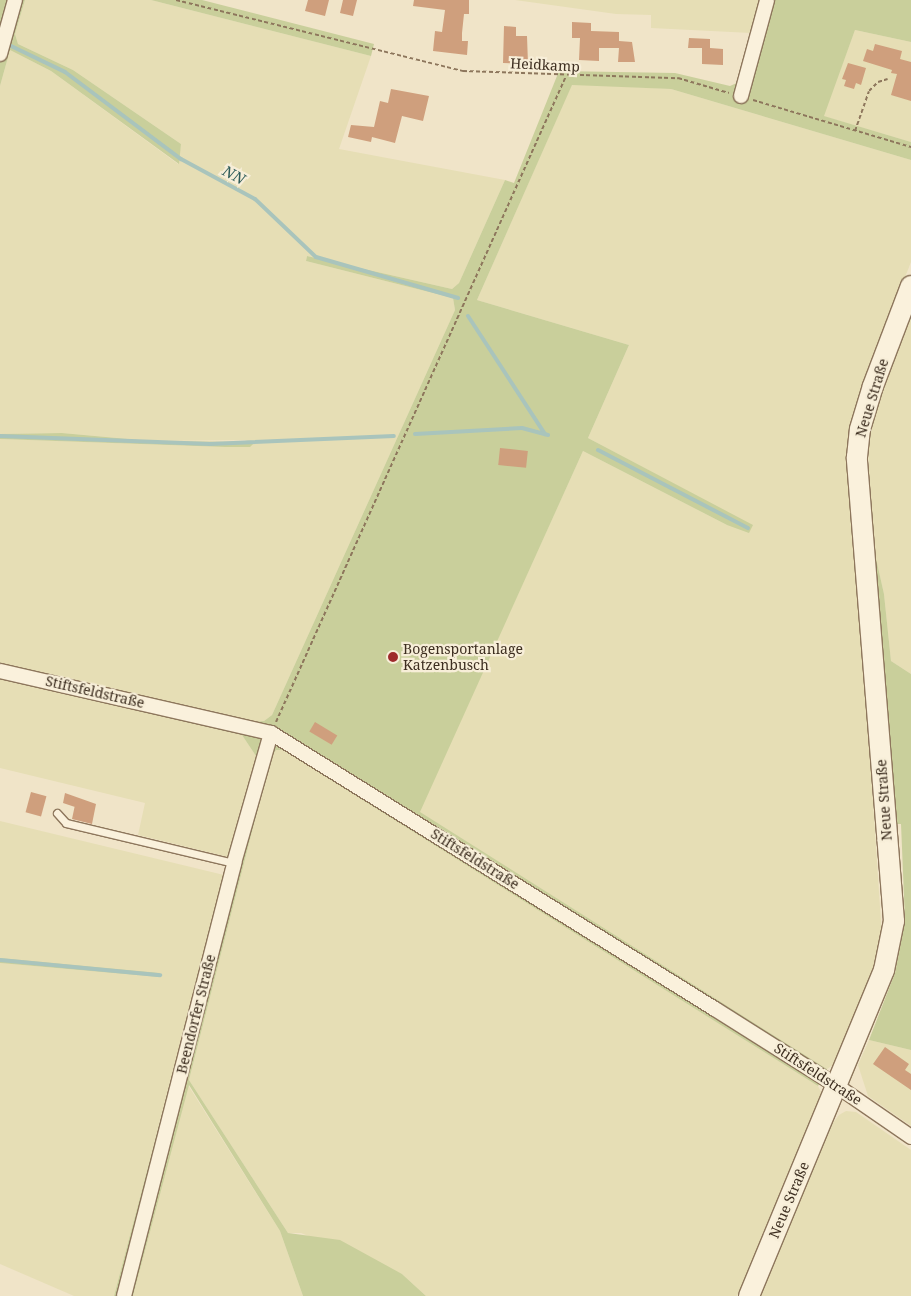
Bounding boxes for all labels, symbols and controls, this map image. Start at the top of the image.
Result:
street label: Heidkamp [510,55,580,75]
water label: NN [220,162,248,188]
street label: Neue Straße [852,357,892,439]
place label: Bogensportanlage Katzenbusch [403,641,523,674]
marker: Bogensportanlage Katzenbusch [387,651,399,663]
street label: Stiftsfeldstraße [44,672,146,712]
street label: Neue Straße [873,759,895,841]
street label: Stiftsfeldstraße [428,825,522,893]
street label: Beendorfer Straße [173,952,219,1076]
street label: Stiftsfeldstraße [771,1039,865,1109]
street label: Neue Straße [765,1159,813,1241]

